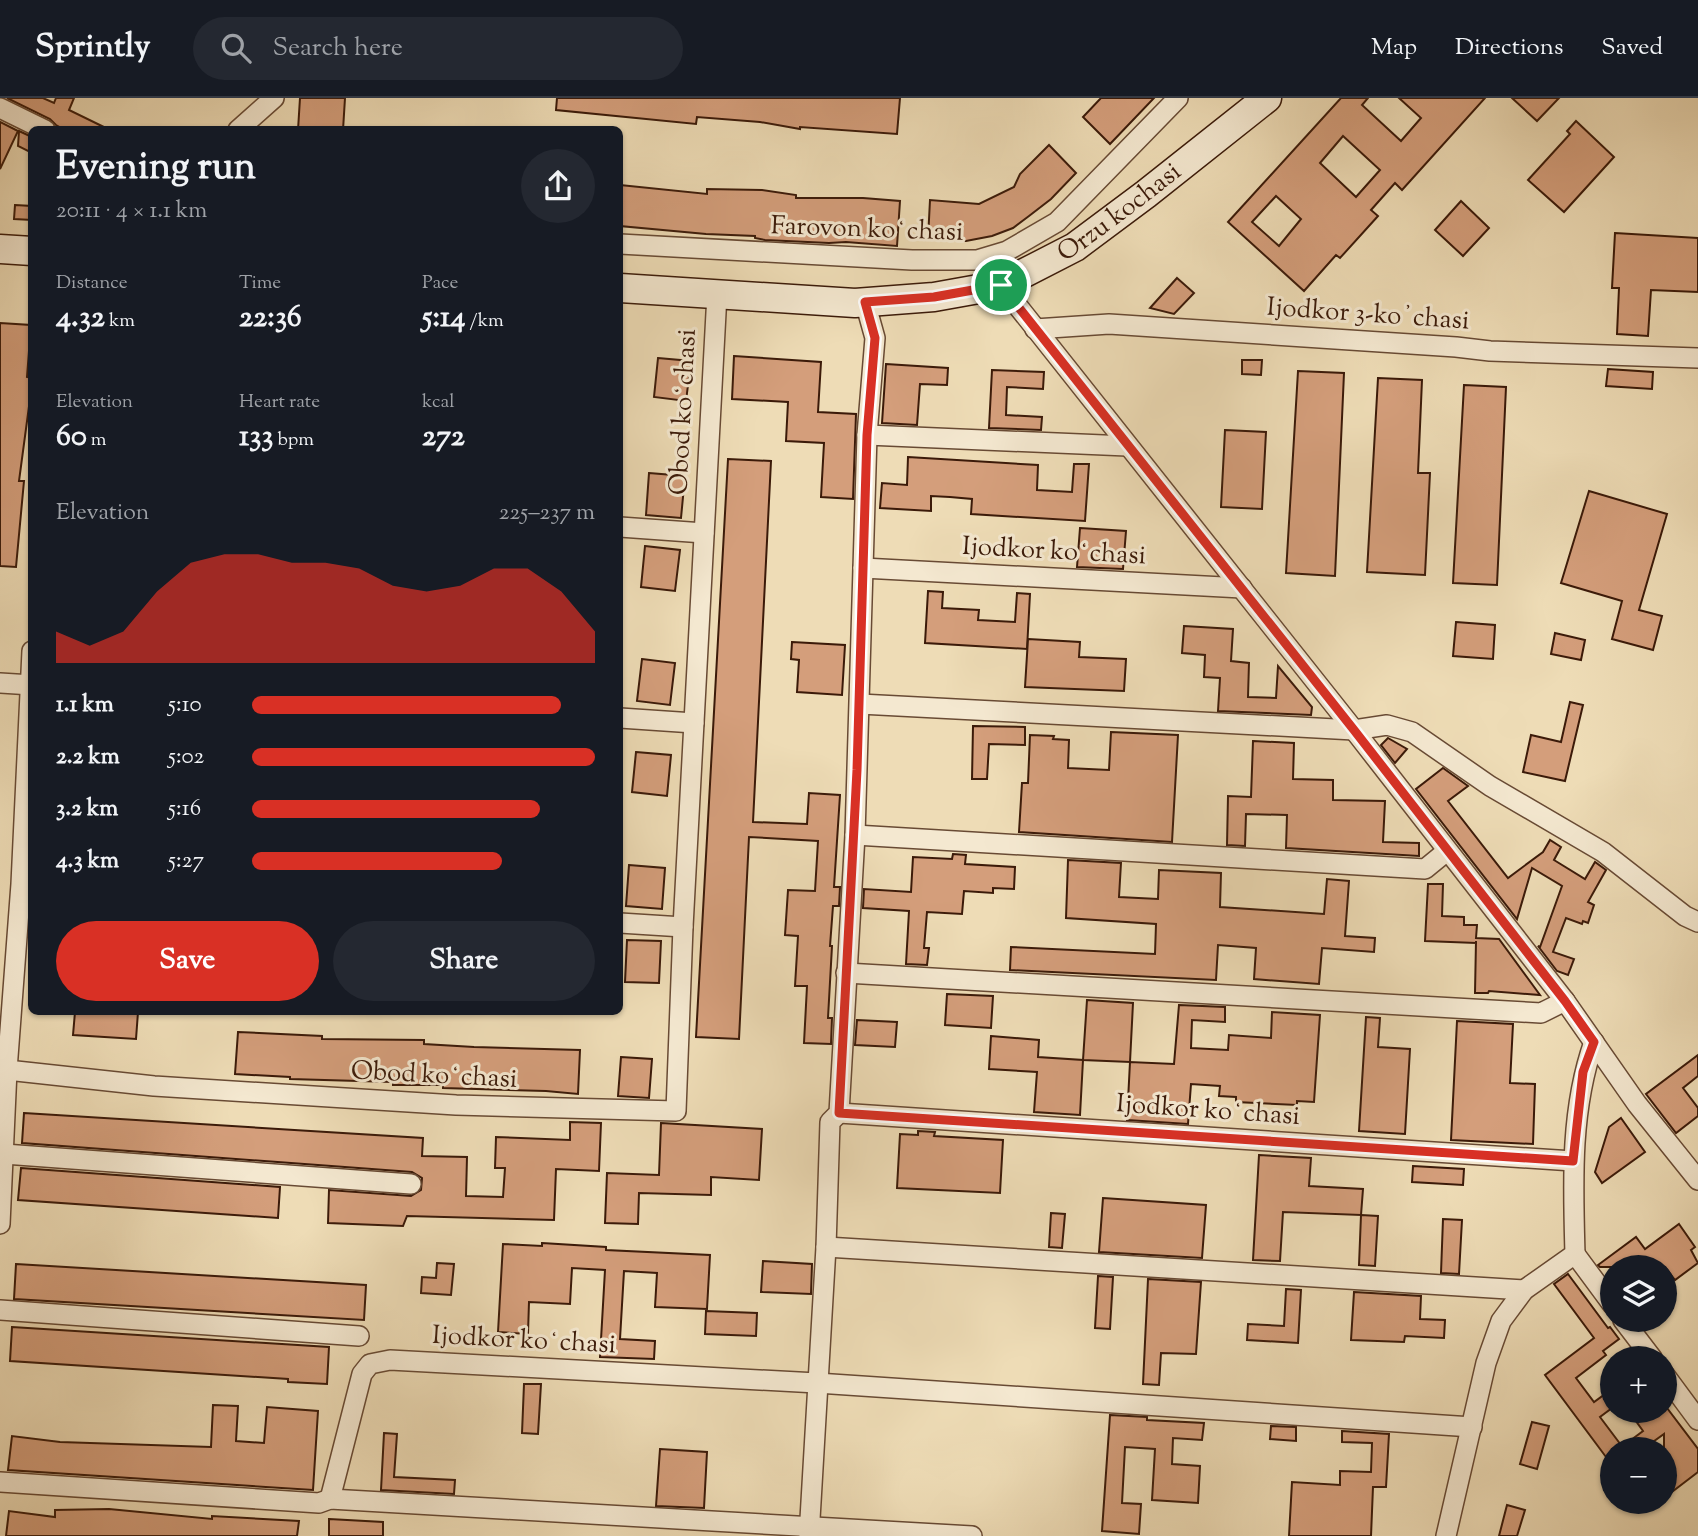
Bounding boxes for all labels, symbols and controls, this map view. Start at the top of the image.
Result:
search box [193,17,683,80]
text: Sprintly [35,24,151,72]
icon: search [217,29,255,67]
text: Search here [273,30,403,67]
text: Map [1371,31,1417,65]
text: Directions [1455,31,1563,65]
text: Saved [1601,31,1663,65]
text: Evening run [56,142,256,196]
button: share [521,149,595,223]
street label: Orzu kochasi [1051,154,1189,271]
text: 20:11 · 4 × 1.1 km [56,195,207,228]
street label: Farovon koʻchasi [770,208,964,252]
pin [971,255,1031,315]
icon: arrive [982,266,1020,304]
text: Distance [56,270,128,297]
text: Time [239,270,281,297]
text: Pace [422,270,458,297]
street label: Ijodkor 3-koʼchasi [1265,289,1471,341]
text: 4.32 [56,297,105,340]
text: 22:36 [239,297,302,340]
text: 5:14 [422,297,465,340]
text: km [105,308,135,335]
text: /km [465,308,504,335]
street label: Obod koʻchasi [661,328,707,496]
text: Elevation [56,389,133,416]
text: Heart rate [239,389,320,416]
text: kcal [422,389,455,416]
text: 60 [56,416,87,459]
text: 133 [239,416,273,459]
text: 272 [422,416,465,459]
text: m [87,427,107,454]
text: bpm [273,427,314,454]
text: Elevation [56,497,149,530]
text: 225–237 m [499,497,595,530]
street label: Ijodkor koʻchasi [961,529,1147,575]
text: 1.1 km [56,689,114,722]
text: 5:10 [168,689,202,722]
text: 2.2 km [56,741,120,774]
text: 5:02 [168,741,204,774]
text: 3.2 km [56,793,118,826]
text: 5:16 [168,793,201,826]
text: 4.3 km [56,845,119,878]
text: 5:27 [168,845,204,878]
button: Save [56,921,319,1001]
button: Share [333,921,595,1001]
street label: Obod koʻchasi [350,1053,518,1099]
street label: Ijodkor koʻchasi [1115,1086,1301,1136]
map controls [1600,1255,1677,1514]
button: layers [1600,1255,1677,1332]
street label: Ijodkor koʻchasi [431,1318,617,1364]
button: + [1600,1346,1677,1423]
button: − [1600,1437,1677,1514]

